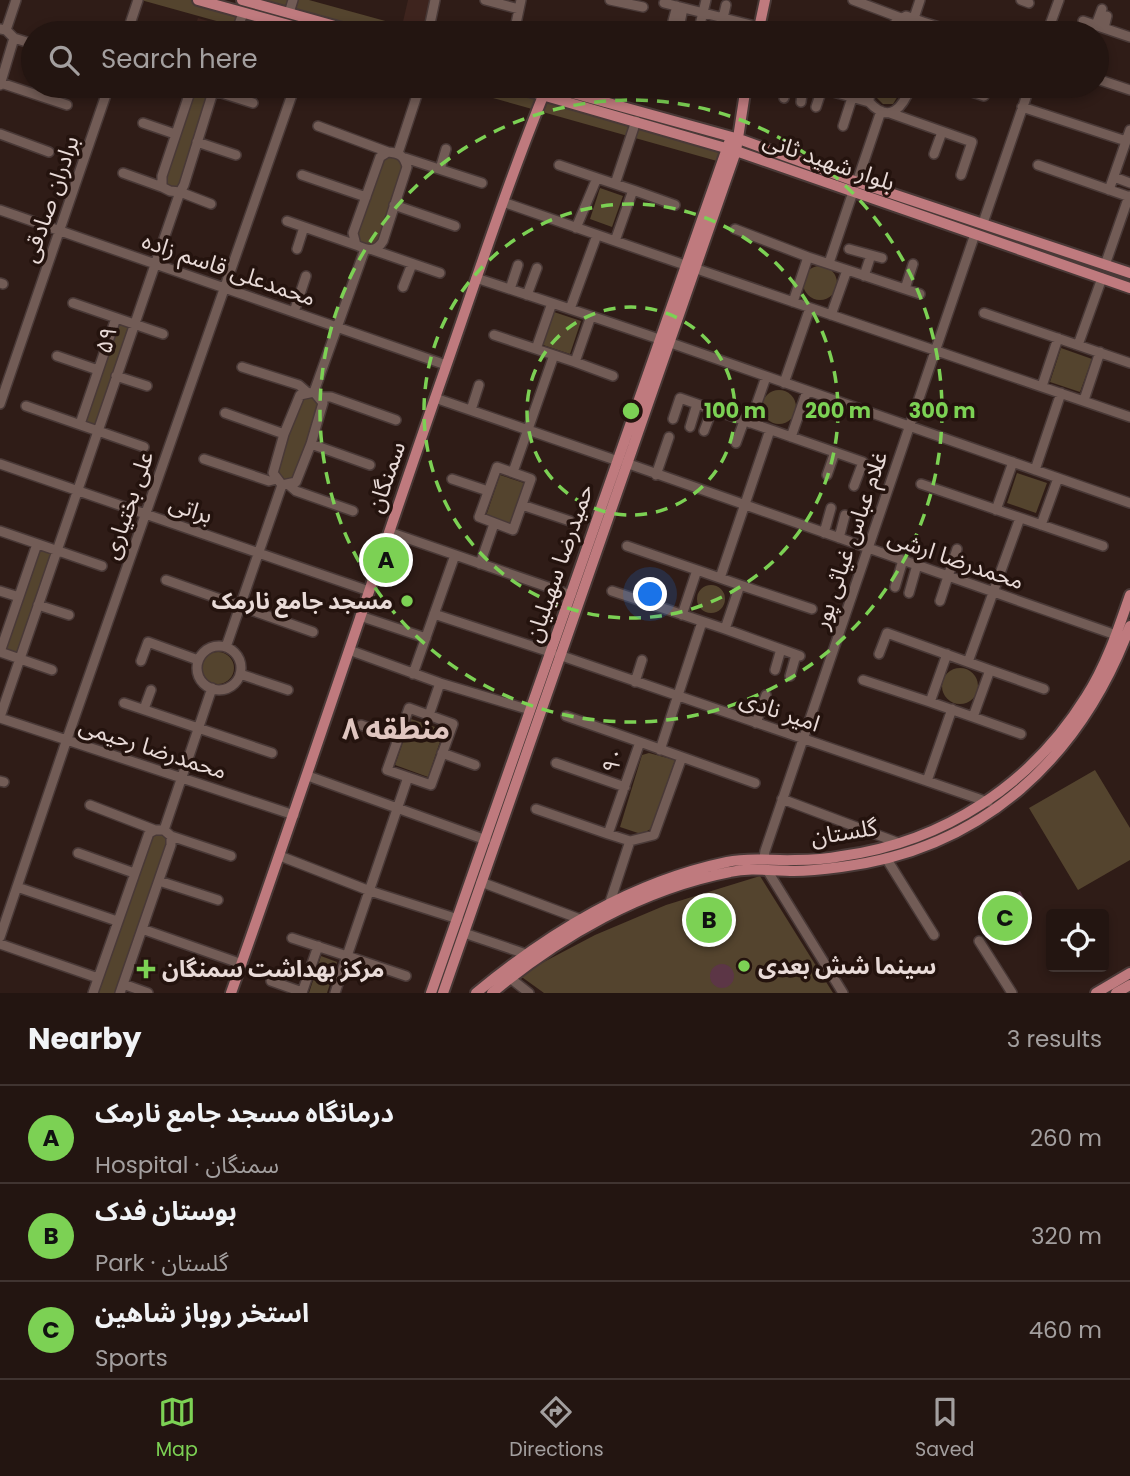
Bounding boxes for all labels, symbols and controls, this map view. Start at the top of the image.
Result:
search box [21,21,1109,98]
icon: search [45,41,83,79]
text: Search here [101,41,258,77]
street label: بلوار شهید ثانی [759,124,899,198]
street label: برادران صادقی [13,131,87,267]
street label: محمدعلی قاسم زاده [138,224,320,315]
street label: ۵۹ [87,323,125,357]
text: 100 m [704,396,766,425]
text: 200 m [805,396,871,425]
text: 300 m [909,396,975,425]
centre of rings [619,399,643,423]
street label: سمنگان [359,437,413,517]
street label: علی بختیاری [95,447,161,563]
street label: غلام عباس غیاثی ‌پور [804,447,897,635]
street label: حمیدرضا سهیلیان [517,480,601,646]
street label: براتی [165,487,217,531]
street label: محمدرضا ارشی [884,521,1028,597]
pin: A [363,534,409,586]
your location [633,577,667,611]
place label: مسجد جامع نارمک [212,585,393,618]
marker: مسجد جامع نارمک [399,593,415,609]
street label: امیر نادی [736,682,824,740]
district label: منطقه ۸ [342,707,450,750]
street label: محمدرضا رحیمی [75,709,231,787]
street label: ۹۰ [594,742,632,778]
street label: گلستان [808,811,880,853]
pin: C [982,892,1028,944]
pin: B [686,894,732,946]
map controls [1046,909,1109,972]
button: locate [1046,909,1109,972]
place label: سینما شش بعدی [758,950,936,982]
place label: مرکز بهداشت سمنگان [162,953,384,985]
marker: سینما شش بعدی [736,958,752,974]
marker: مرکز بهداشت سمنگان [136,959,156,979]
text: Nearby [28,1017,142,1060]
text: 3 results [1007,1023,1102,1055]
text: درمانگاه مسجد جامع نارمک [95,1095,394,1131]
text: A [43,1122,59,1154]
text: 260 m [1030,1122,1102,1154]
text: Hospital · سمنگان [95,1149,279,1181]
text: بوستان فدک [95,1193,237,1229]
text: B [43,1220,59,1252]
text: 320 m [1031,1220,1102,1252]
text: Park · گلستان [95,1247,228,1279]
text: استخر روباز شاهین [95,1295,309,1331]
text: C [42,1314,60,1346]
text: 460 m [1029,1314,1102,1346]
text: Sports [95,1342,168,1374]
tab: Map [156,1393,198,1464]
tab: Directions [509,1393,604,1464]
tab: Saved [915,1393,974,1464]

